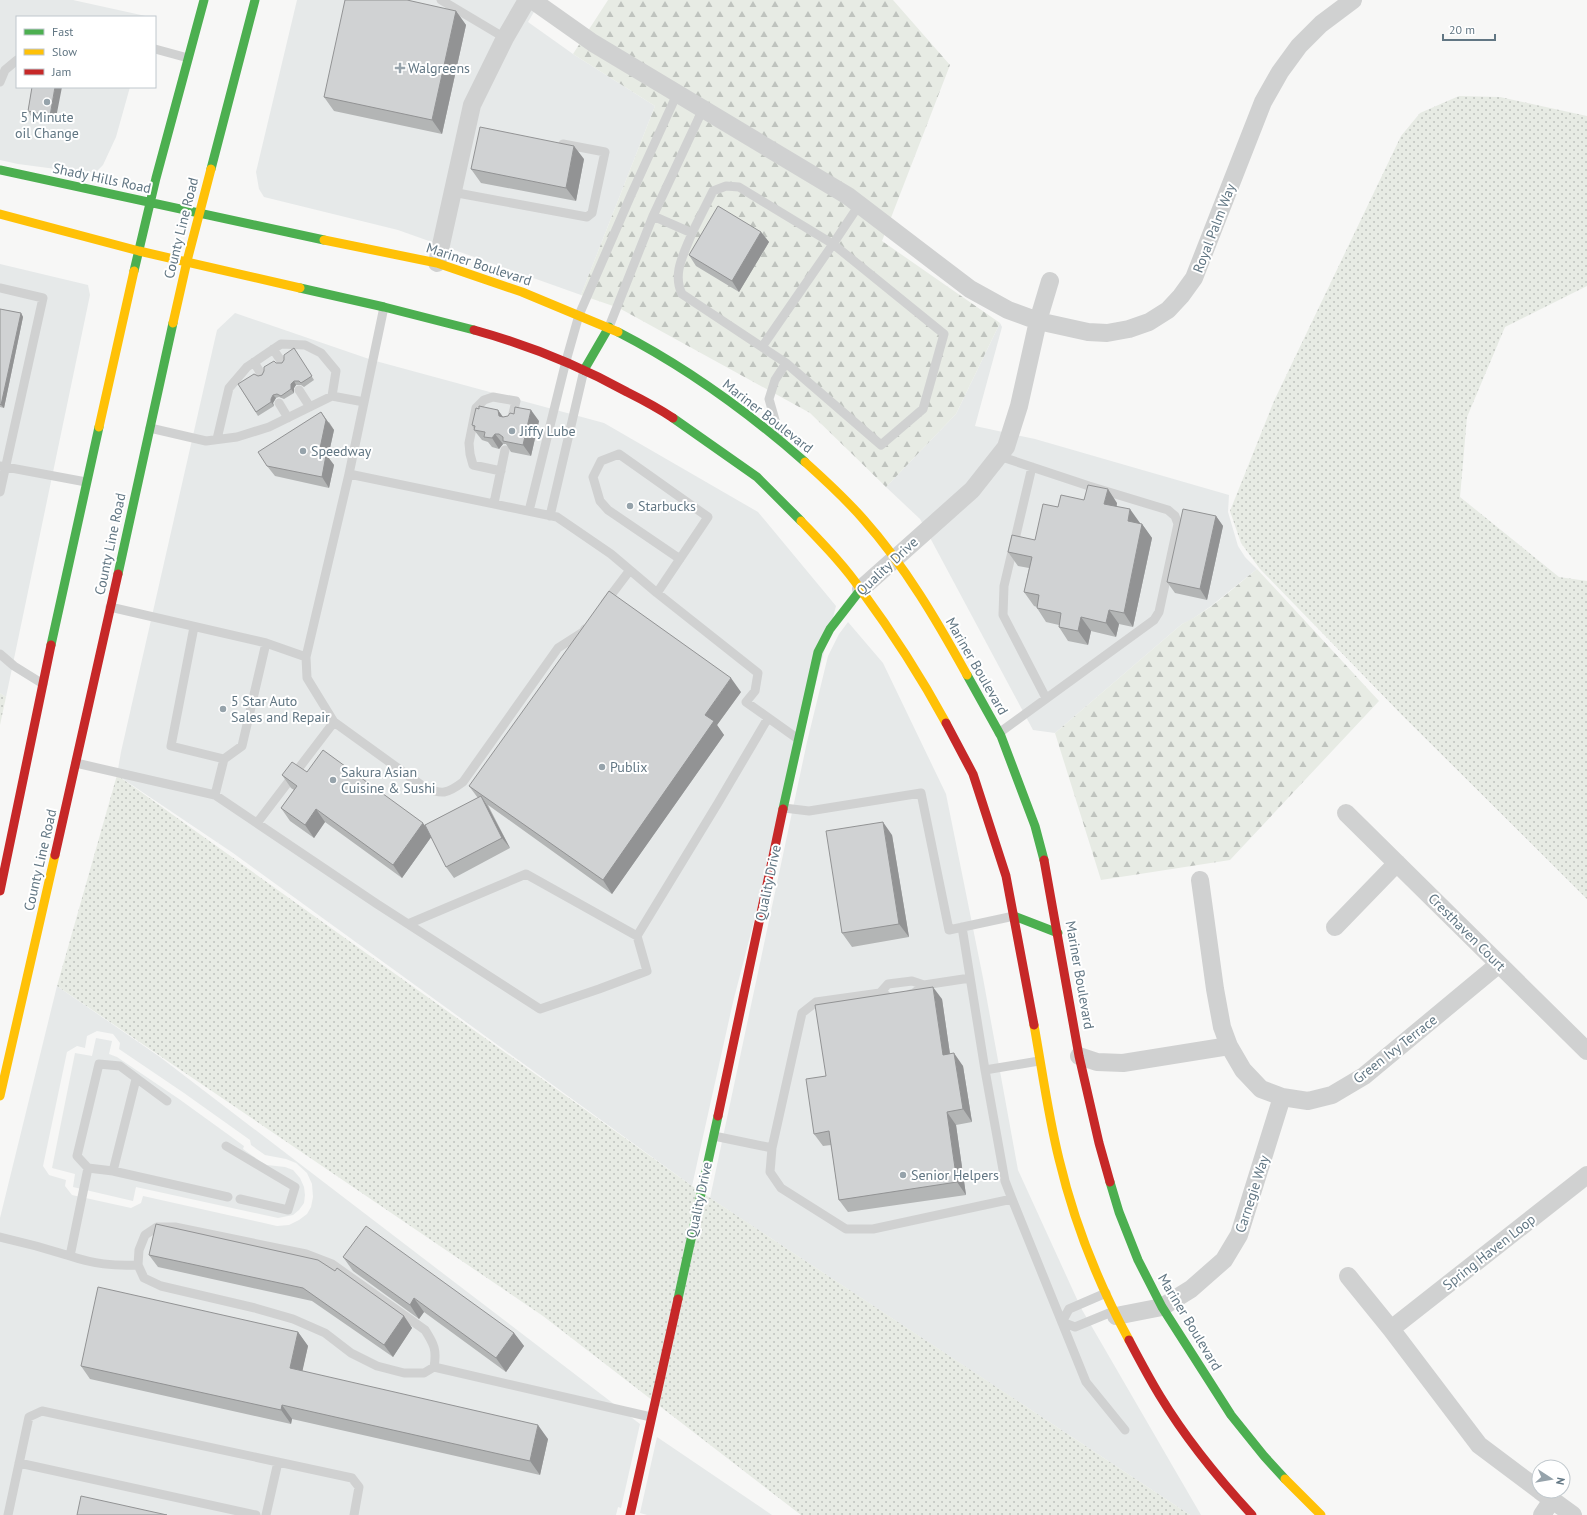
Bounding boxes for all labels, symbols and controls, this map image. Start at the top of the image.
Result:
legend [16,16,156,88]
scale bar [1443,16,1495,42]
text: 20 m [1449,22,1475,37]
text: Fast [52,24,73,39]
text: Slow [52,44,77,59]
place label: Walgreens [408,59,470,77]
marker: Walgreens [395,63,405,73]
text: Jam [51,64,71,79]
marker: 5 Minute oil Change [42,97,52,107]
place label: 5 Minute oil Change [15,108,79,142]
street label: Shady Hills Road [51,159,153,197]
street label: County Line Road [160,175,202,281]
street label: Royal Palm Way [1189,180,1239,275]
street label: Mariner Boulevard [424,238,534,290]
street label: Mariner Boulevard [719,375,817,457]
place label: Jiffy Lube [519,422,576,440]
marker: Jiffy Lube [507,426,517,436]
place label: Speedway [311,442,372,460]
marker: Speedway [298,446,308,456]
street label: County Line Road [90,491,130,597]
place label: Starbucks [638,497,696,515]
marker: Starbucks [625,501,635,511]
street label: Quality Drive [852,533,922,599]
street label: Mariner Boulevard [942,614,1012,718]
place label: 5 Star Auto Sales and Repair [231,692,330,726]
marker: 5 Star Auto Sales and Repair [218,704,228,714]
place label: Publix [610,758,648,776]
marker: Publix [597,762,607,772]
place label: Sakura Asian Cuisine & Sushi [341,763,436,797]
marker: Sakura Asian Cuisine & Sushi [328,775,338,785]
street label: County Line Road [20,807,60,913]
street label: Quality Drive [751,843,785,923]
street label: Cresthaven Court [1424,889,1510,975]
street label: Mariner Boulevard [1062,919,1098,1031]
street label: Green Ivy Terrace [1349,1011,1441,1087]
street label: Carnegie Way [1231,1153,1273,1235]
street label: Quality Drive [682,1160,716,1240]
place label: Senior Helpers [911,1166,999,1184]
marker: Senior Helpers [898,1170,908,1180]
street label: Spring Haven Loop [1439,1210,1539,1294]
street label: Mariner Boulevard [1154,1270,1226,1374]
north arrow [1531,1459,1571,1499]
text: N [1553,1476,1568,1486]

